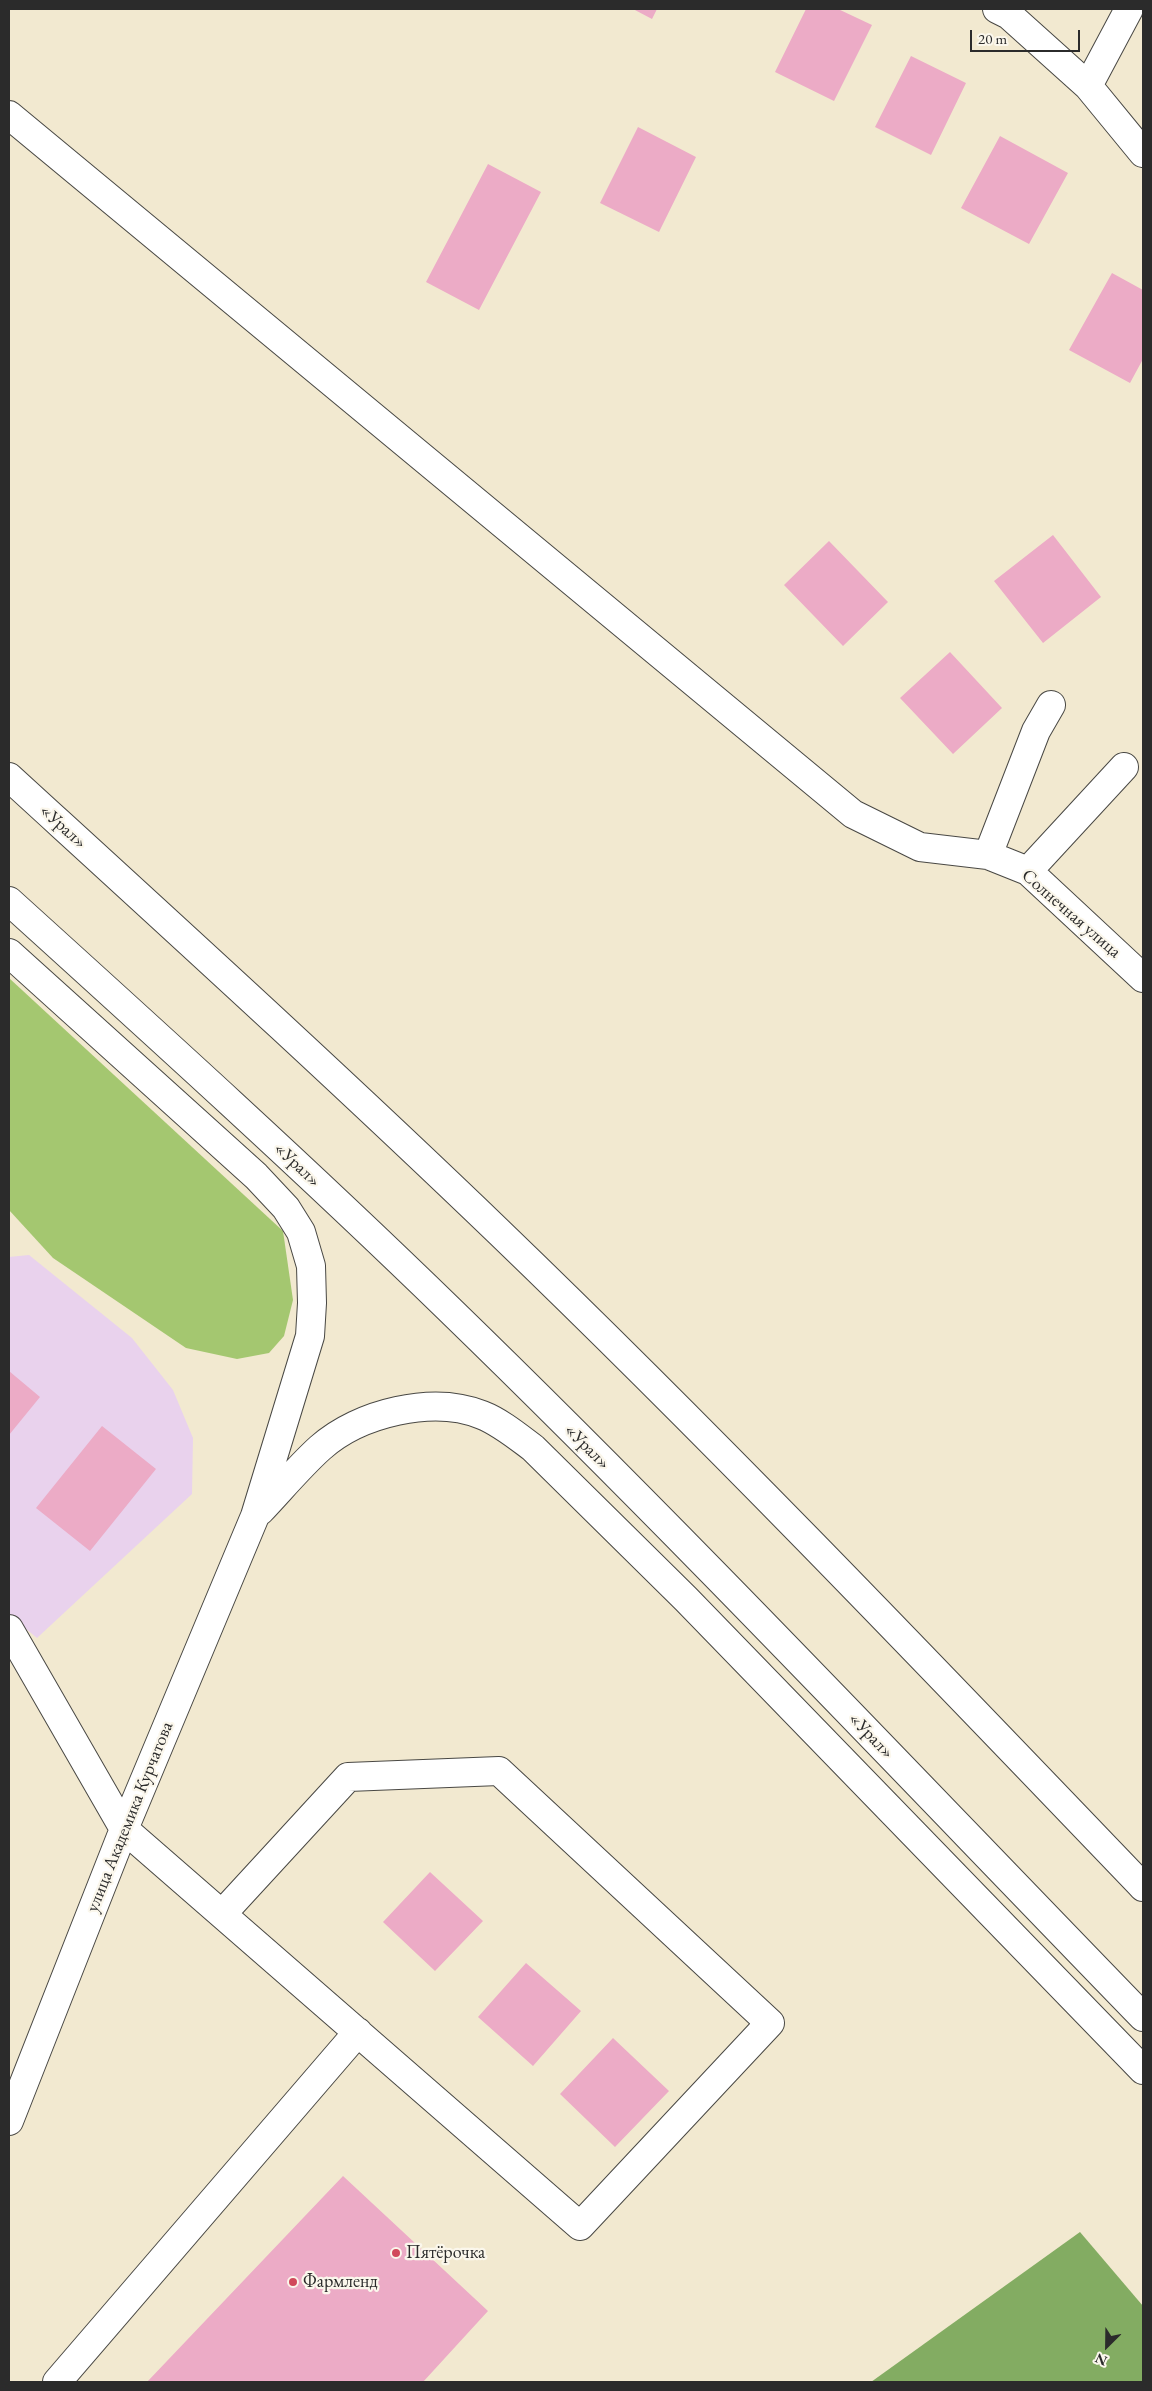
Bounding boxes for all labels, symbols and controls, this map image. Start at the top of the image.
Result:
scale bar [972,20,1082,52]
text: 20 m [978,29,1007,48]
street label: «Урал» [35,800,91,854]
street label: Солнечная улица [1017,865,1125,963]
street label: «Урал» [269,1138,325,1192]
street label: «Урал» [560,1420,614,1474]
street label: «Урал» [844,1708,898,1764]
street label: улица Академика Курчатова [82,1719,178,1915]
place label: Пятёрочка [406,2242,485,2264]
marker: Пятёрочка [390,2247,402,2259]
place label: Фармленд [303,2271,378,2293]
marker: Фармленд [287,2276,299,2288]
north arrow [1082,2321,1132,2371]
text: N [1092,2349,1110,2370]

